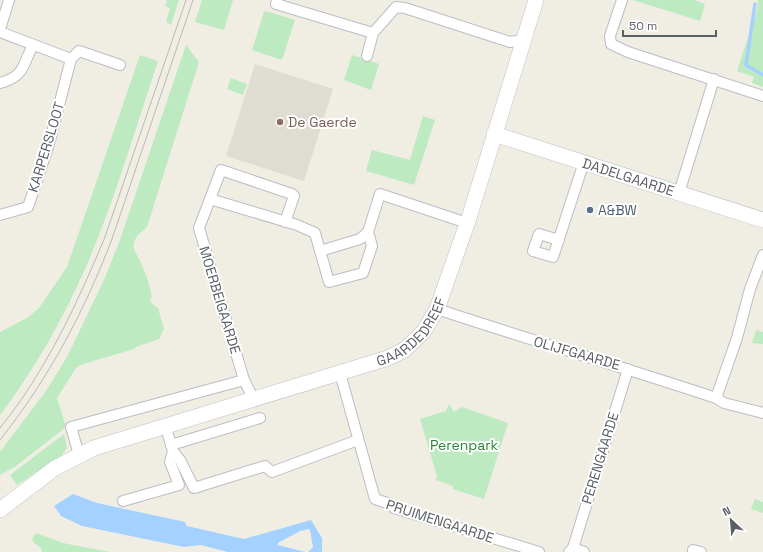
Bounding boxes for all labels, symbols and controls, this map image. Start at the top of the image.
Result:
scale bar [623,12,716,38]
text: 50 m [629,18,657,34]
street label: KARPERSLOOT [24,100,68,194]
place label: De Gaerde [288,113,357,131]
marker: De Gaerde [275,117,285,127]
street label: DADELGAARDE [580,154,677,200]
place label: A&BW [598,201,637,219]
marker: A&BW [585,205,595,215]
street label: MOERBEIGAARDE [195,244,245,356]
street label: GAARDEDREEF [374,295,450,370]
street label: OLIJFGAARDE [532,332,622,374]
street label: PERENGAARDE [577,410,623,506]
park label: Perenpark [430,436,499,454]
street label: PRUIMENGAARDE [384,495,496,547]
north arrow [711,500,751,540]
text: N [720,503,733,519]

